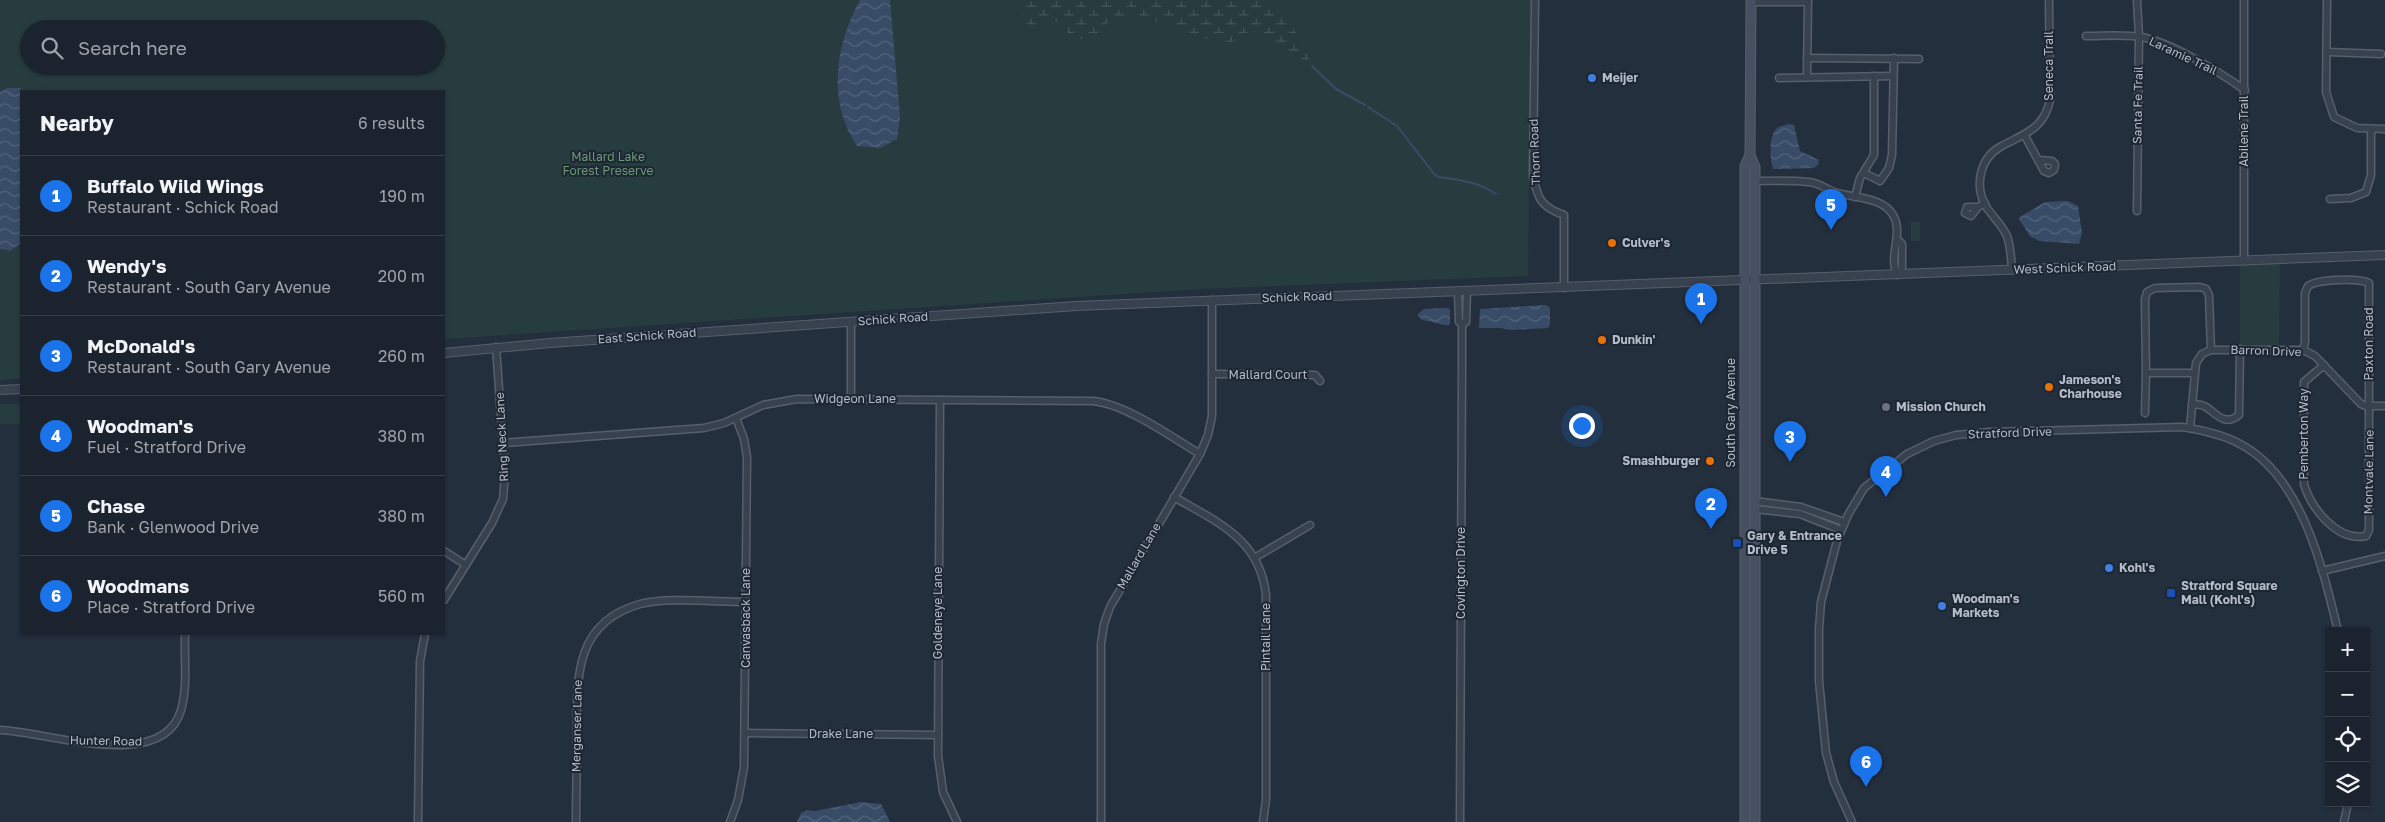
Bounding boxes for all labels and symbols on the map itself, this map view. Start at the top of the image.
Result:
street label: Seneca Trail [2041,31,2056,101]
street label: Laramie Trail [2147,33,2220,78]
street label: Santa Fe Trail [2129,66,2146,144]
place label: Meijer [1602,70,1638,85]
marker: Meijer [1586,72,1598,84]
street label: Abilene Trail [2236,95,2251,167]
street label: Thorn Road [1526,119,1543,186]
park label: Mallard Lake Forest Preserve [562,149,654,178]
pin: 5 [1815,189,1847,230]
place label: Culver's [1622,235,1670,250]
marker: Culver's [1606,237,1618,249]
street label: West Schick Road [2013,258,2117,277]
pin: 1 [1685,283,1717,324]
street label: Schick Road [1261,288,1332,305]
street label: Paxton Road [2361,307,2376,381]
street label: Schick Road [857,309,929,328]
street label: East Schick Road [597,325,697,346]
place label: Dunkin' [1612,332,1655,347]
marker: Dunkin' [1596,334,1608,346]
street label: Barron Drive [2230,342,2302,359]
street label: South Gary Avenue [1723,358,1738,468]
street label: Mallard Court [1229,367,1308,382]
place label: Jameson's Charhouse [2059,372,2122,401]
marker: Jameson's Charhouse [2043,381,2055,393]
street label: Pemberton Way [2296,388,2311,480]
street label: Widgeon Lane [814,391,896,406]
street label: Ring Neck Lane [492,392,511,482]
place label: Mission Church [1896,399,1986,414]
marker: Mission Church [1880,401,1892,413]
your location [1569,413,1595,439]
pin: 3 [1774,421,1806,462]
street label: Stratford Drive [1968,424,2052,441]
street label: Montvale Lane [2360,429,2377,514]
place label: Smashburger [1622,453,1700,468]
marker: Smashburger [1704,455,1716,467]
pin: 4 [1870,456,1902,497]
pin: 2 [1695,488,1727,529]
street label: Mallard Lane [1113,520,1164,592]
street label: Covington Drive [1453,527,1468,619]
place label: Gary & Entrance Drive 5 [1747,528,1842,557]
marker: Gary & Entrance Drive 5 [1731,537,1743,549]
place label: Kohl's [2119,560,2155,575]
marker: Kohl's [2103,562,2115,574]
street label: Goldeneye Lane [930,567,945,659]
street label: Canvasback Lane [738,568,753,668]
place label: Stratford Square Mall (Kohl's) [2181,578,2278,607]
marker: Stratford Square Mall (Kohl's) [2165,587,2177,599]
place label: Woodman's Markets [1952,591,2020,620]
marker: Woodman's Markets [1936,600,1948,612]
street label: Pintail Lane [1258,603,1273,671]
street label: Merganser Lane [568,680,585,772]
street label: Drake Lane [809,726,873,741]
street label: Hunter Road [70,732,142,749]
pin: 6 [1850,746,1882,787]

